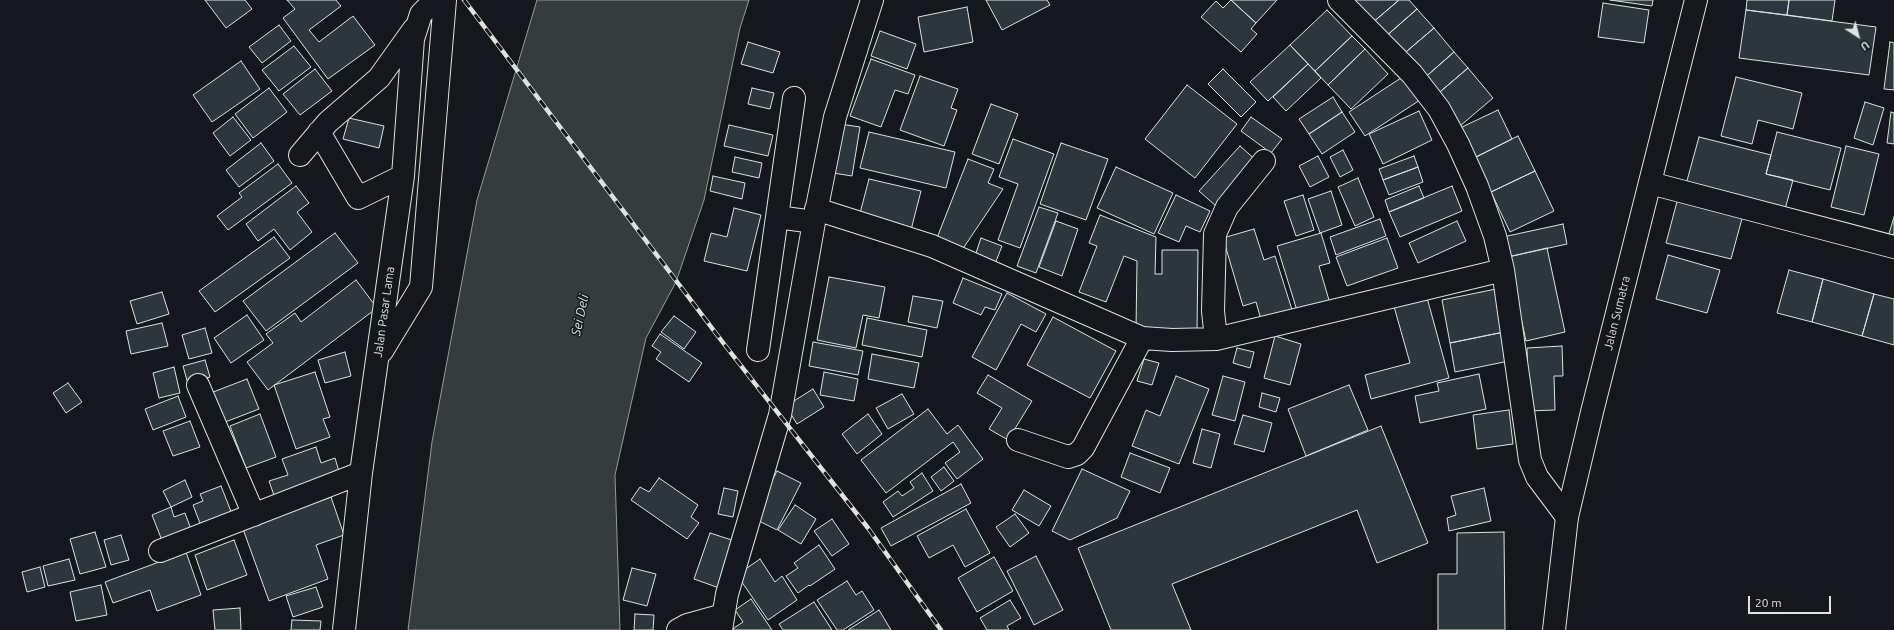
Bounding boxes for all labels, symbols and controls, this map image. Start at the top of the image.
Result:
north arrow [1838,16,1878,56]
text: U [1858,39,1872,53]
street label: Jalan Pasar Lama [370,266,398,358]
street label: Jalan Sumatra [1601,274,1633,352]
water label: Sei Deli [568,293,592,337]
scale bar [1750,588,1833,614]
text: 20 m [1755,596,1782,609]

